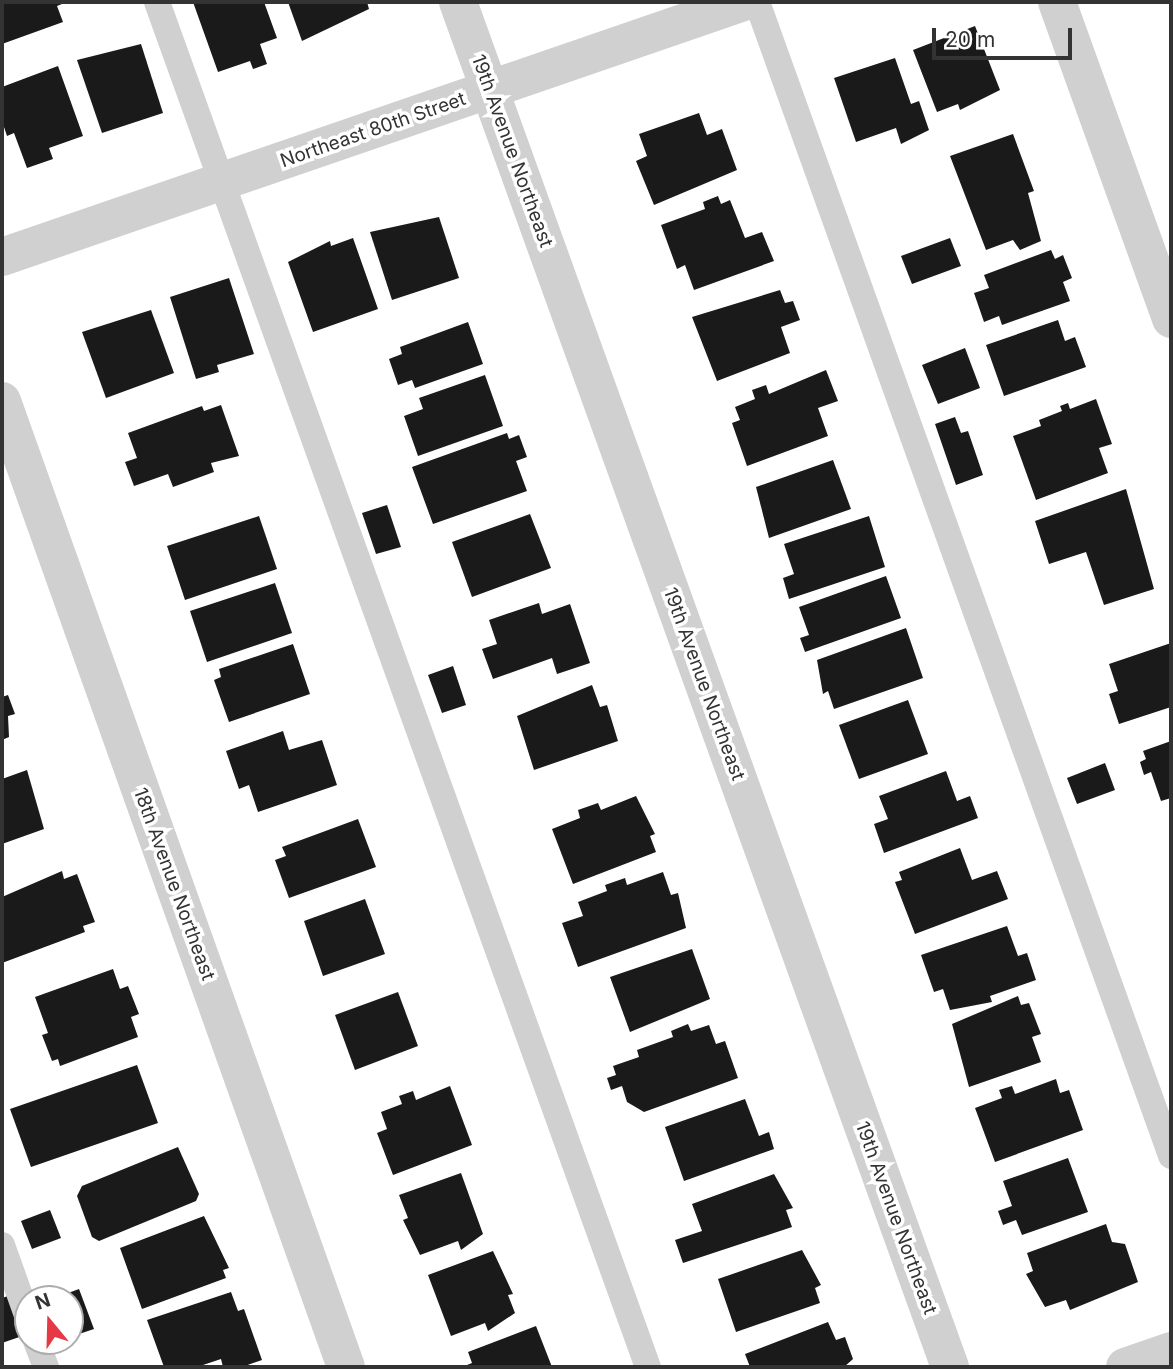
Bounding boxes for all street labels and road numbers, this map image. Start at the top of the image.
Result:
street label: 19th Avenue Northeast [466,52,558,250]
street label: Northeast 80th Street [277,88,469,172]
street label: 19th Avenue Northeast [658,585,750,783]
street label: 18th Avenue Northeast [129,785,219,983]
street label: 19th Avenue Northeast [850,1119,942,1317]

